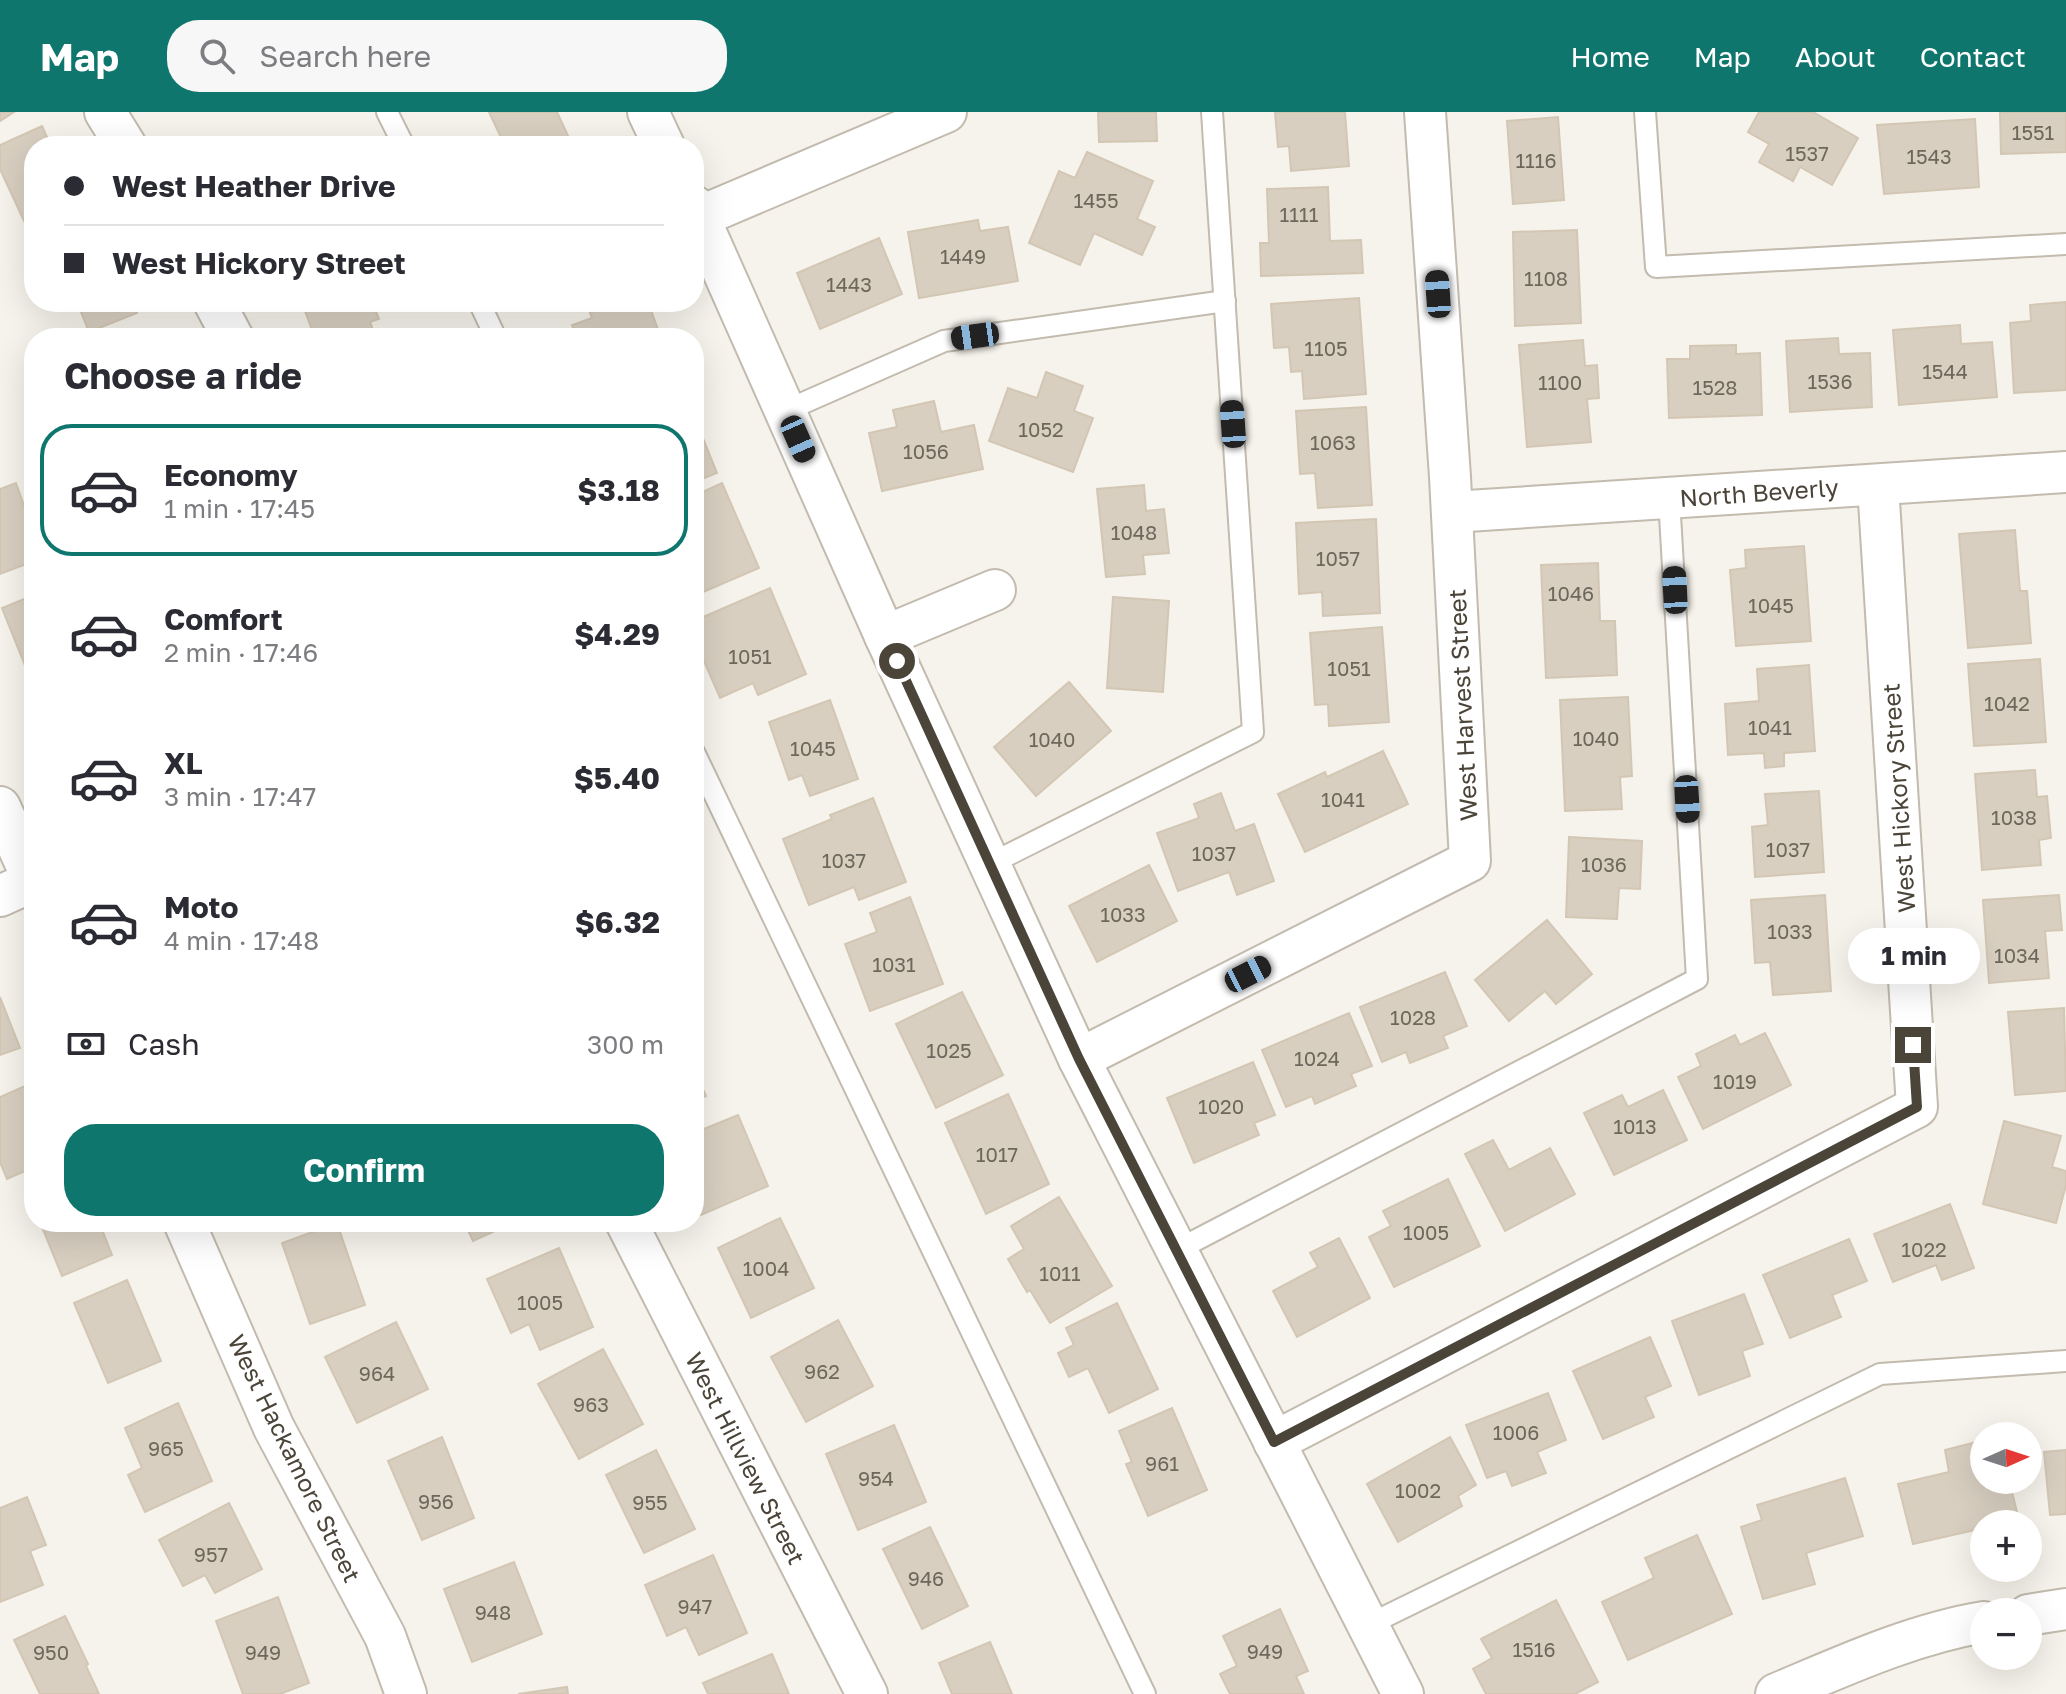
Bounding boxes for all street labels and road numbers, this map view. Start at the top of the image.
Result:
street label: North Beverly [1679,472,1839,512]
street label: West Harvest Street [1441,588,1483,822]
street label: West Hickory Street [1876,682,1920,914]
street label: West Hackamore Street [222,1329,368,1587]
street label: West Hillview Street [680,1347,812,1569]

